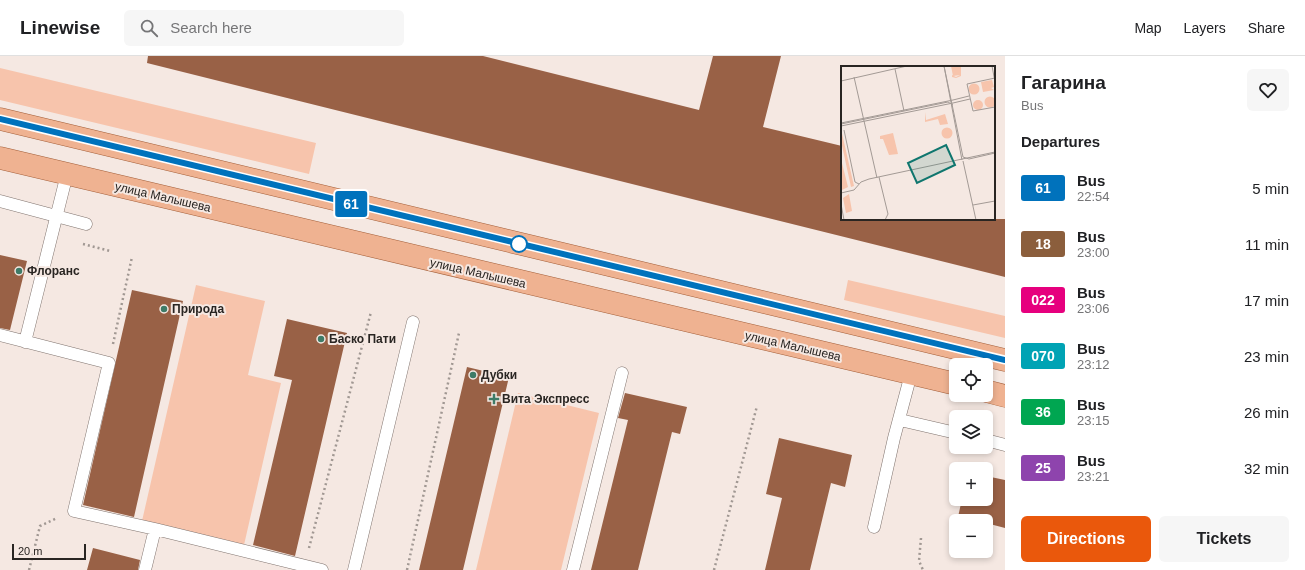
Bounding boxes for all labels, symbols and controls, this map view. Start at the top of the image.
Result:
search box [124,10,404,46]
text: Linewise [20,17,100,38]
icon: search [138,17,160,39]
text: Search here [170,19,252,36]
text: Map [1134,20,1162,36]
text: Layers [1184,20,1226,36]
text: Share [1248,20,1285,36]
inset map [841,66,995,220]
button: heart [1247,69,1289,111]
text: Гагарина [1021,72,1106,93]
text: Bus [1021,98,1043,113]
text: Departures [1021,133,1100,150]
text: Bus [1077,172,1105,189]
street label: улица Малышева [114,179,213,215]
text: 61 [1035,180,1051,196]
text: 5 min [1252,180,1289,197]
text: 22:54 [1077,189,1110,204]
line badge: 61 [333,191,369,217]
text: 61 [343,196,359,212]
text: Bus [1077,228,1105,245]
unlabelled marker [510,235,528,253]
text: 18 [1035,236,1051,252]
text: 11 min [1245,236,1289,253]
text: 23:00 [1077,245,1110,260]
street label: улица Малышева [429,255,528,291]
place label: Флоранс [27,264,80,278]
marker: Флоранс [14,266,24,276]
text: Bus [1077,284,1105,301]
text: 022 [1031,292,1055,308]
text: 17 min [1244,292,1289,309]
text: 23:06 [1077,301,1110,316]
place label: Природа [172,302,224,316]
marker: Природа [159,304,169,314]
street label: улица Малышева [744,328,843,364]
place label: Баско Пати [329,332,396,346]
marker: Баско Пати [316,334,326,344]
text: Bus [1077,340,1105,357]
text: 070 [1031,348,1055,364]
text: 23 min [1244,348,1289,365]
text: 23:12 [1077,357,1110,372]
map controls [949,358,993,558]
button: locate [949,358,993,402]
place label: Дубки [481,368,517,382]
marker: Дубки [468,370,478,380]
place label: Вита Экспресс [502,392,590,406]
marker: Вита Экспресс [489,394,499,404]
text: Bus [1077,396,1105,413]
text: 36 [1035,404,1051,420]
text: 26 min [1244,404,1289,421]
button: layers [949,410,993,454]
text: 23:15 [1077,413,1110,428]
text: Bus [1077,452,1105,469]
text: 25 [1035,460,1051,476]
text: 32 min [1244,460,1289,477]
button: + [949,462,993,506]
text: 23:21 [1077,469,1110,484]
button: − [949,514,993,558]
button: Directions [1021,516,1151,562]
button: Tickets [1159,516,1289,562]
scale bar [12,542,86,561]
text: 20 m [18,545,42,557]

